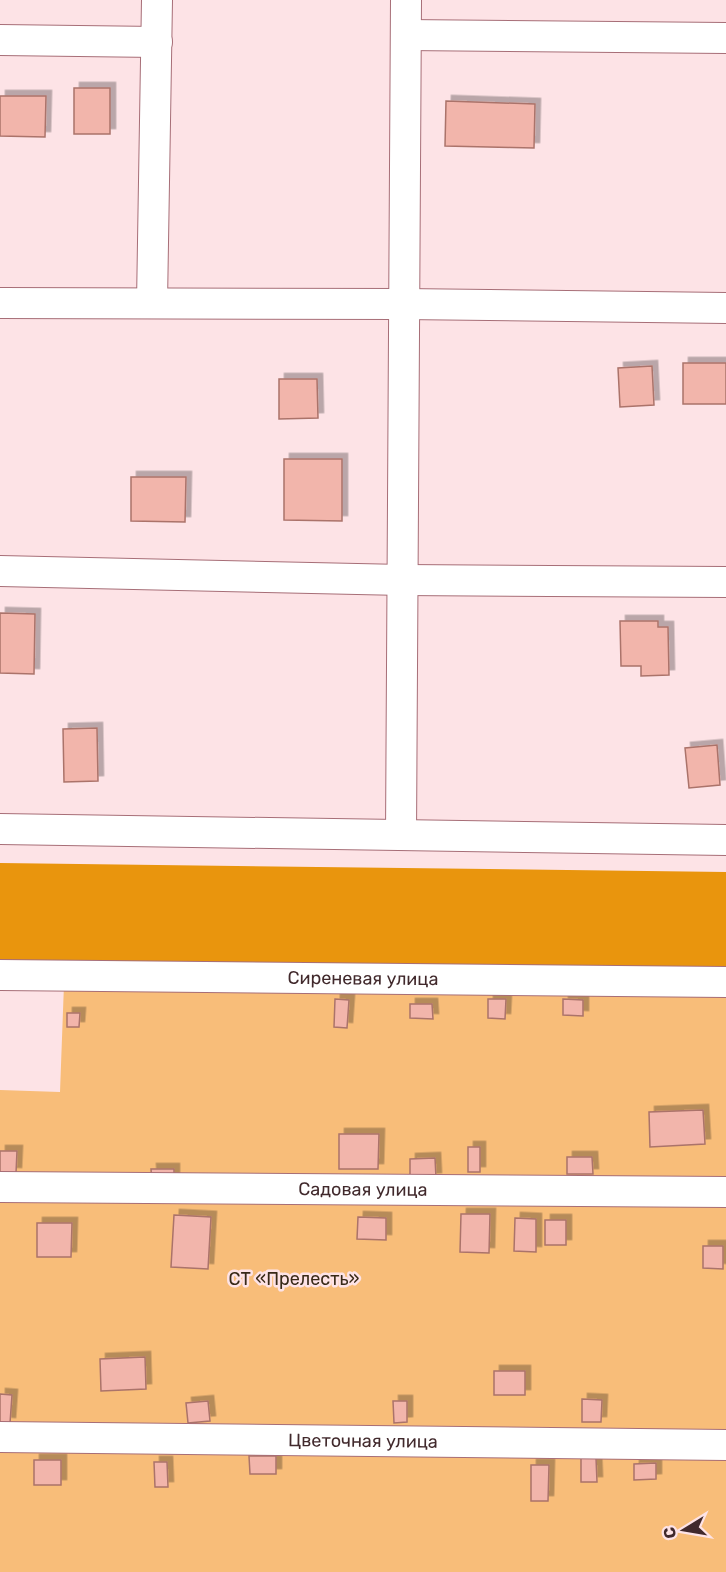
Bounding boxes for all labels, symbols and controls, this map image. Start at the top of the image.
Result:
street label: Сиреневая улица [287,967,439,990]
street label: Садовая улица [298,1178,428,1201]
park label: СТ «Прелесть» [229,1268,360,1290]
street label: Цветочная улица [288,1429,438,1453]
north arrow [654,1500,714,1560]
text: С [659,1525,680,1540]

